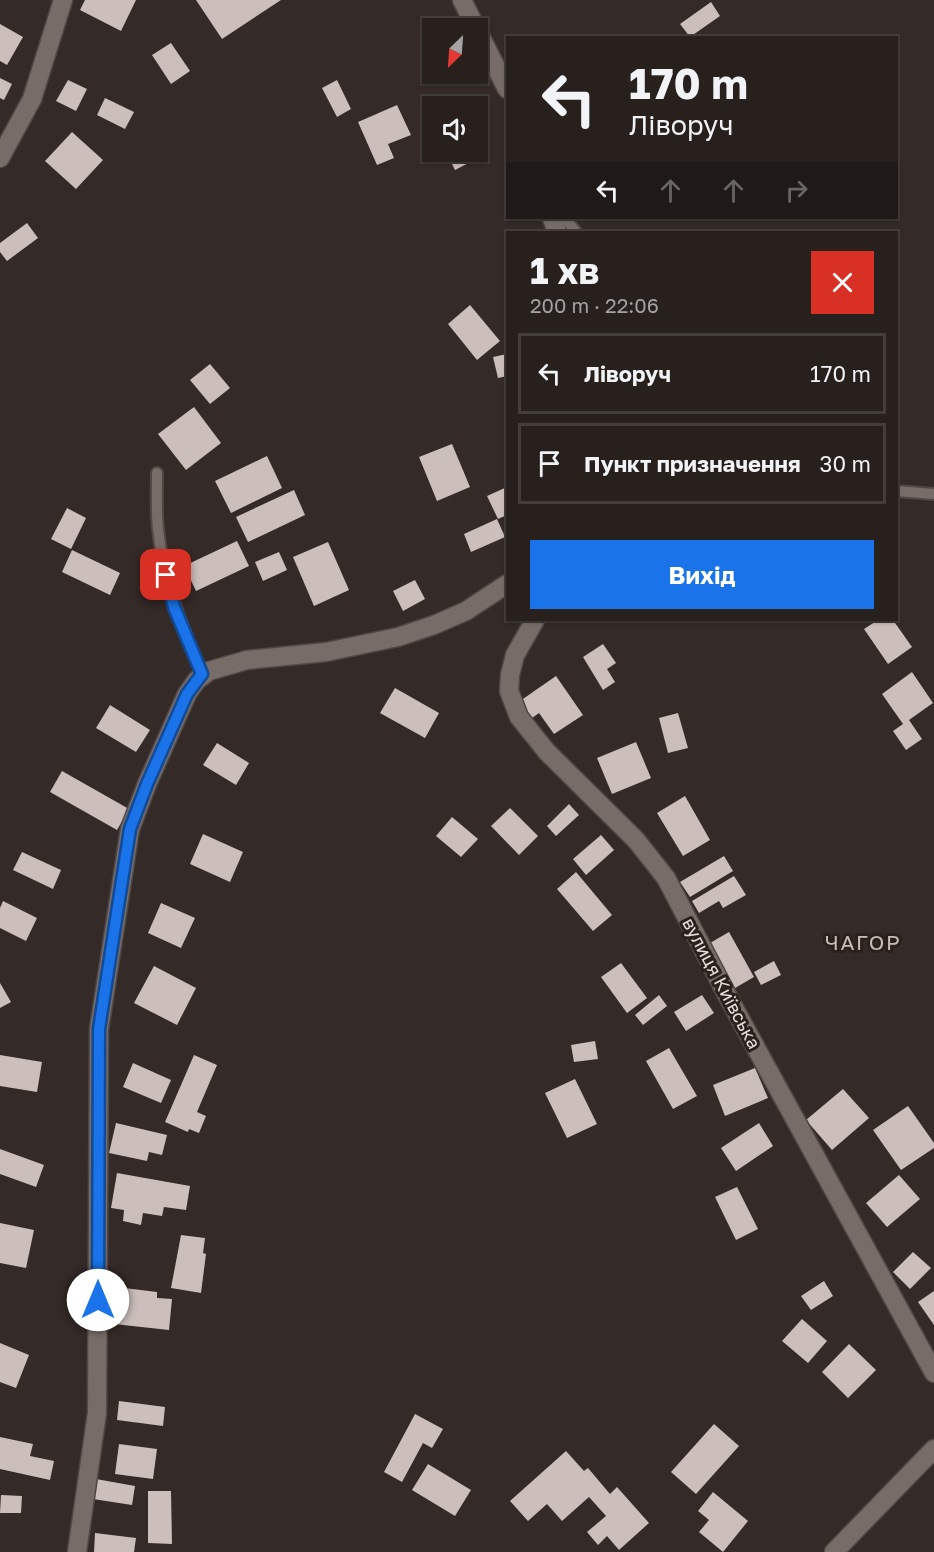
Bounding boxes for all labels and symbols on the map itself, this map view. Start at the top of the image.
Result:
north arrow [422,18,488,84]
pin [140,549,191,600]
street label: вулиця Київська [678,914,766,1052]
district label: ЧАГОР [825,929,901,955]
position arrow [66,1268,130,1332]

